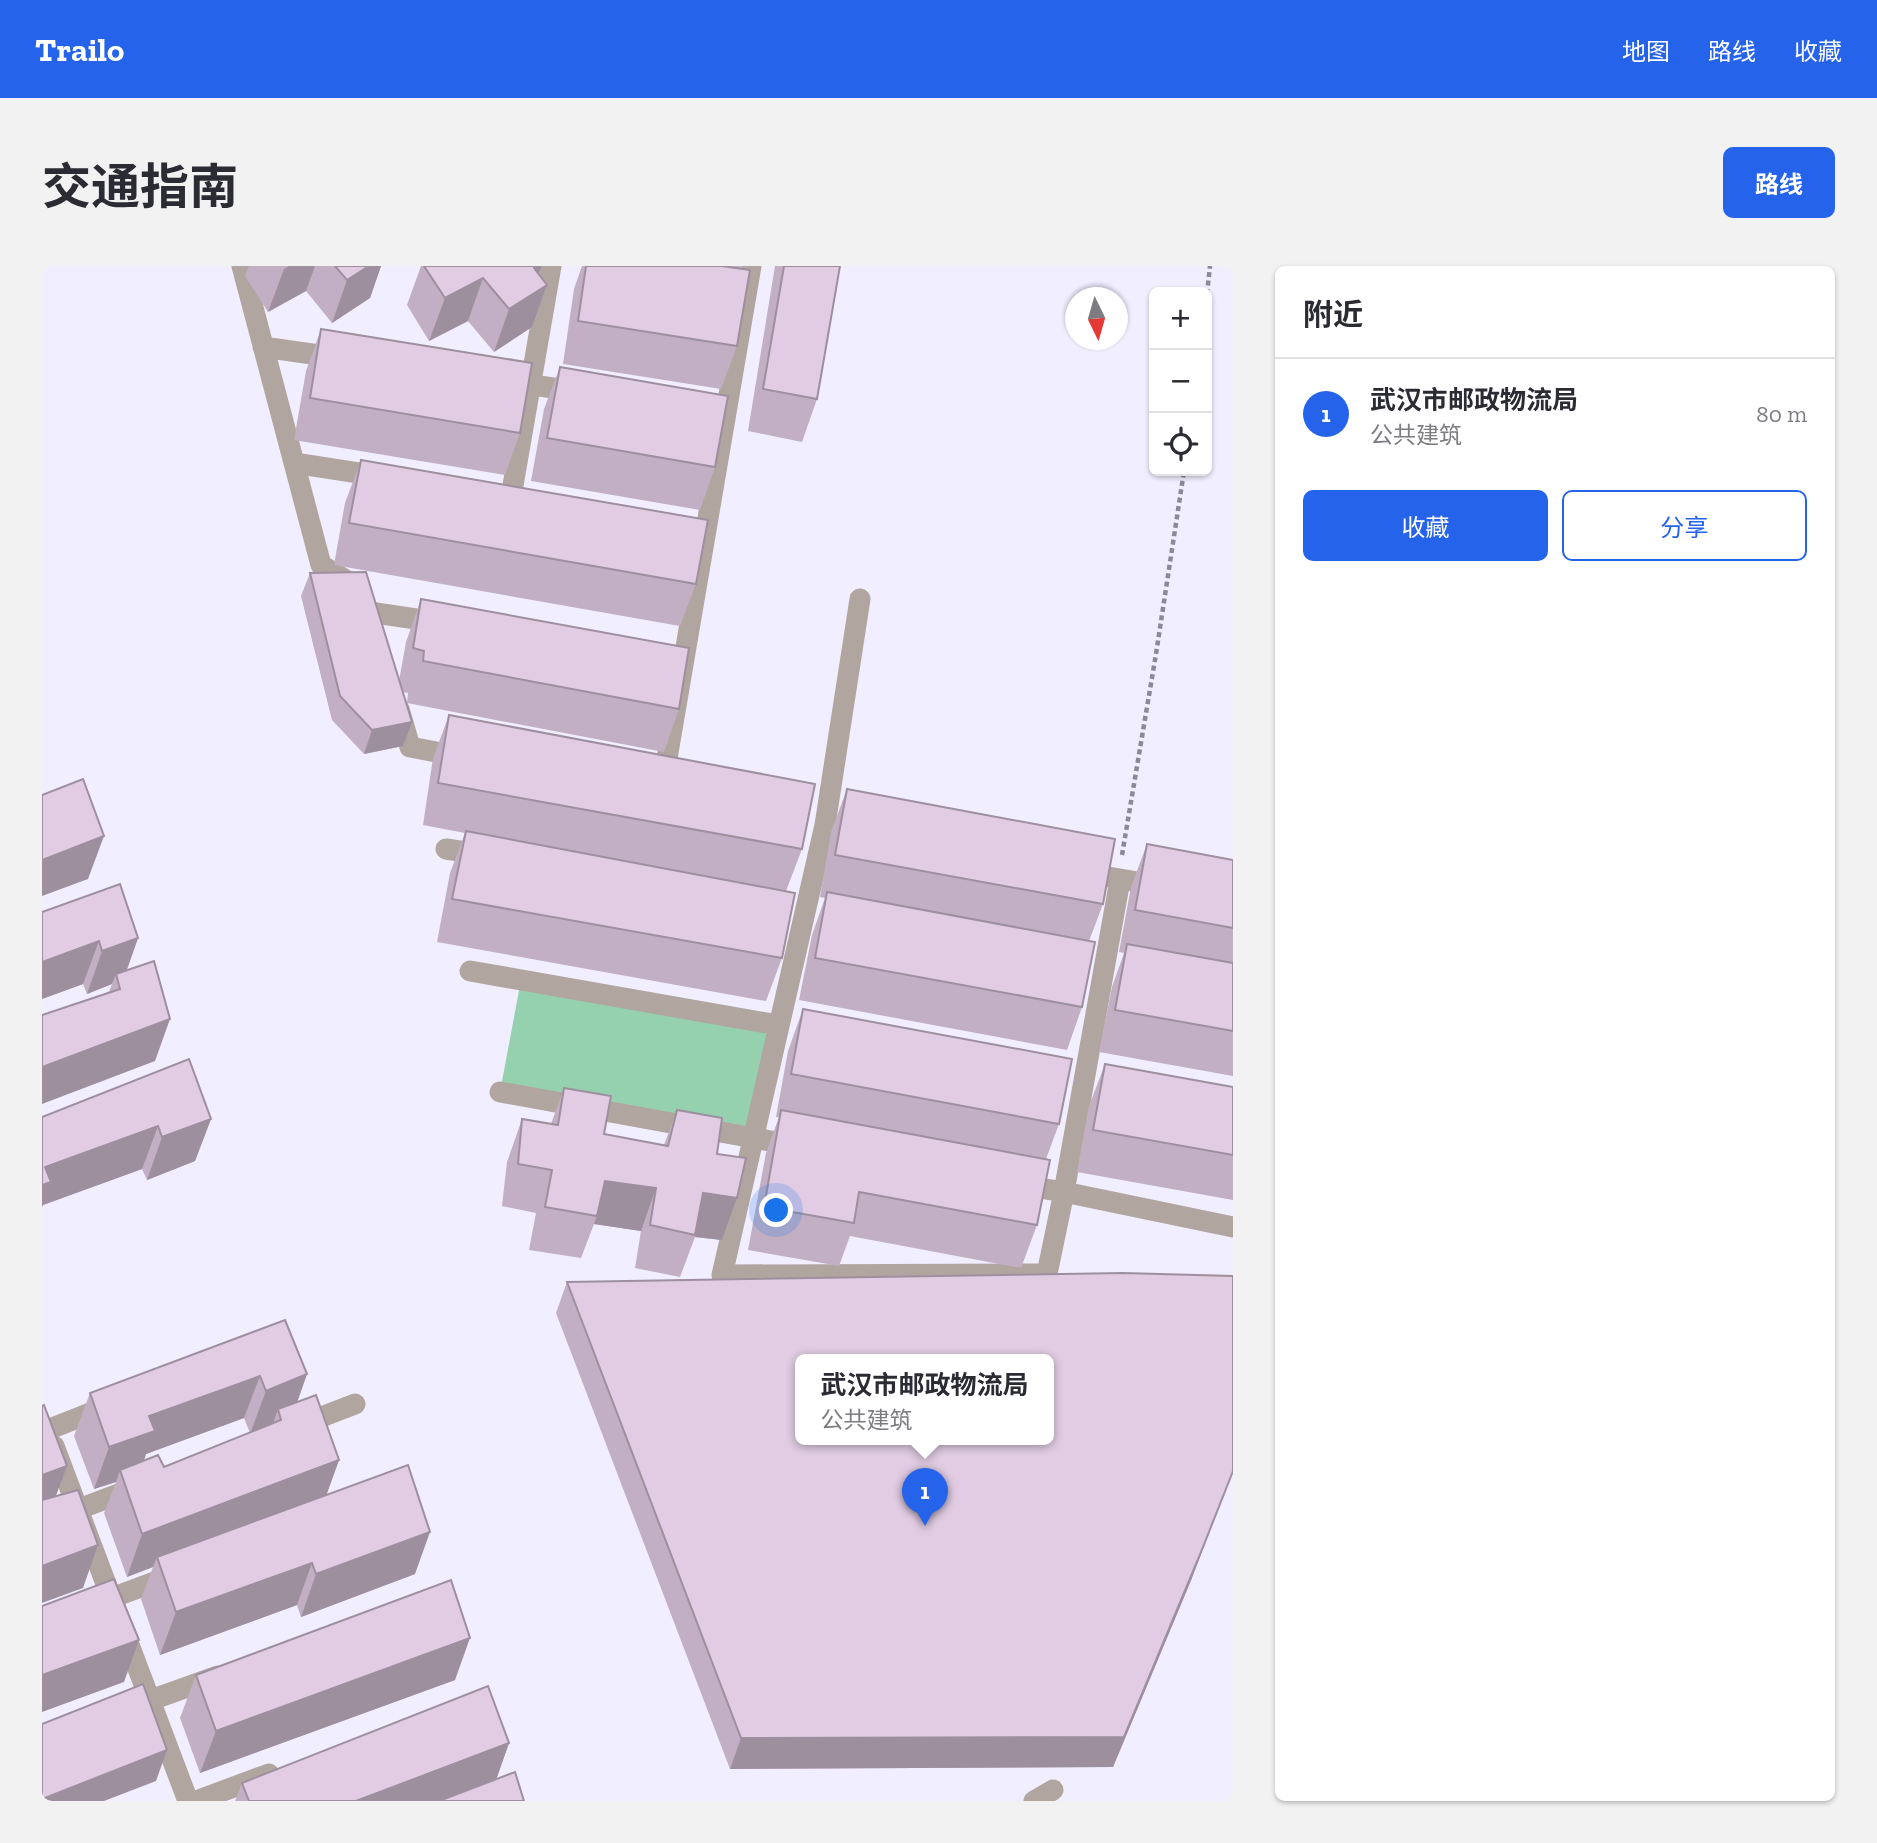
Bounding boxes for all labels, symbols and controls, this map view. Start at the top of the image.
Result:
text: Trailo [35,30,124,69]
text: 地图 [1622,37,1670,66]
text: 路线 [1708,37,1756,66]
text: 收藏 [1794,37,1842,66]
button: 路线 [1723,147,1835,218]
text: 交通指南 [42,158,238,217]
north arrow [1065,287,1128,350]
map controls [1149,287,1212,476]
button: + [1149,287,1212,350]
text: 附近 [1303,297,1363,333]
button: − [1149,350,1212,413]
text: 武汉市邮政物流局 [1370,384,1578,416]
text: 1 [1321,400,1331,428]
text: 80 m [1756,400,1807,428]
button: locate [1149,413,1212,476]
text: 公共建筑 [1370,421,1462,449]
button: 收藏 [1303,490,1548,561]
button: 分享 [1562,490,1807,561]
your location [759,1193,793,1227]
popup [795,1354,1054,1445]
text: 武汉市邮政物流局 [820,1369,1029,1401]
text: 公共建筑 [820,1406,912,1434]
pin: 1 [902,1468,948,1526]

